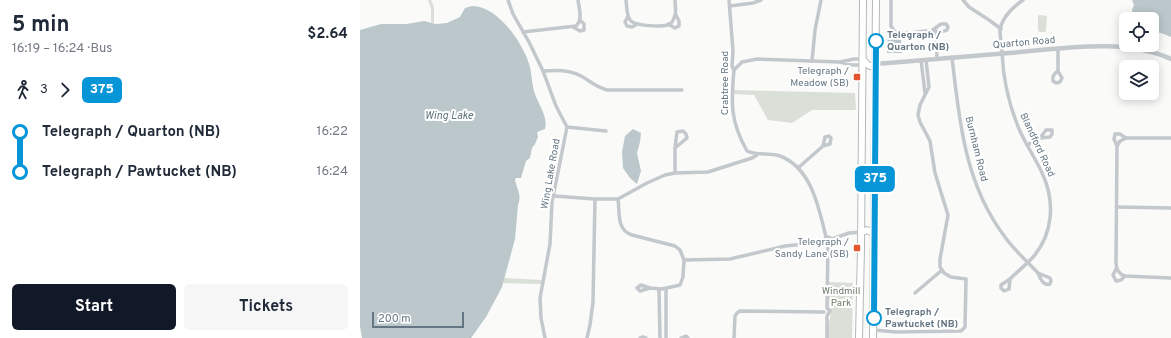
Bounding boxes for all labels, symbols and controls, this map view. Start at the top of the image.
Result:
text: 5 min [12,12,69,39]
map controls [1119,12,1159,100]
button: locate [1119,12,1159,52]
text: $2.64 [307,25,348,44]
place label: Telegraph / Quarton (NB) [887,29,949,54]
marker: Telegraph / Quarton (NB) [868,33,884,49]
street label: Quarton Road [992,34,1056,52]
text: 16:19 – 16:24 · Bus [12,41,112,57]
street label: Crabtree Road [719,51,732,115]
button: layers [1119,60,1159,100]
place label: Telegraph / Meadow (SB) [790,65,849,90]
marker: Telegraph / Meadow (SB) [852,72,862,82]
icon: walk [12,79,34,101]
icon: forward [54,79,76,101]
text: 375 [90,81,114,98]
text: 3 [40,82,48,98]
water label: Wing Lake [425,109,474,123]
street label: Blandford Road [1016,111,1058,179]
street label: Burnham Road [962,115,990,183]
text: Telegraph / Quarton (NB) [42,123,220,142]
text: 16:22 [317,124,348,140]
street label: Wing Lake Road [538,138,564,210]
text: Telegraph / Pawtucket (NB) [42,163,237,182]
text: 16:24 [317,164,348,180]
line badge: 375 [852,166,898,192]
text: 375 [863,170,887,187]
place label: Telegraph / Sandy Lane (SB) [775,236,849,261]
marker: Telegraph / Sandy Lane (SB) [852,243,862,253]
button: Start [12,284,176,330]
button: Tickets [184,284,348,330]
park label: Windmill Park [822,285,860,310]
place label: Telegraph / Pawtucket (NB) [885,306,958,331]
scale bar [372,310,464,329]
marker: Telegraph / Pawtucket (NB) [866,310,882,326]
text: 200 m [378,312,411,326]

